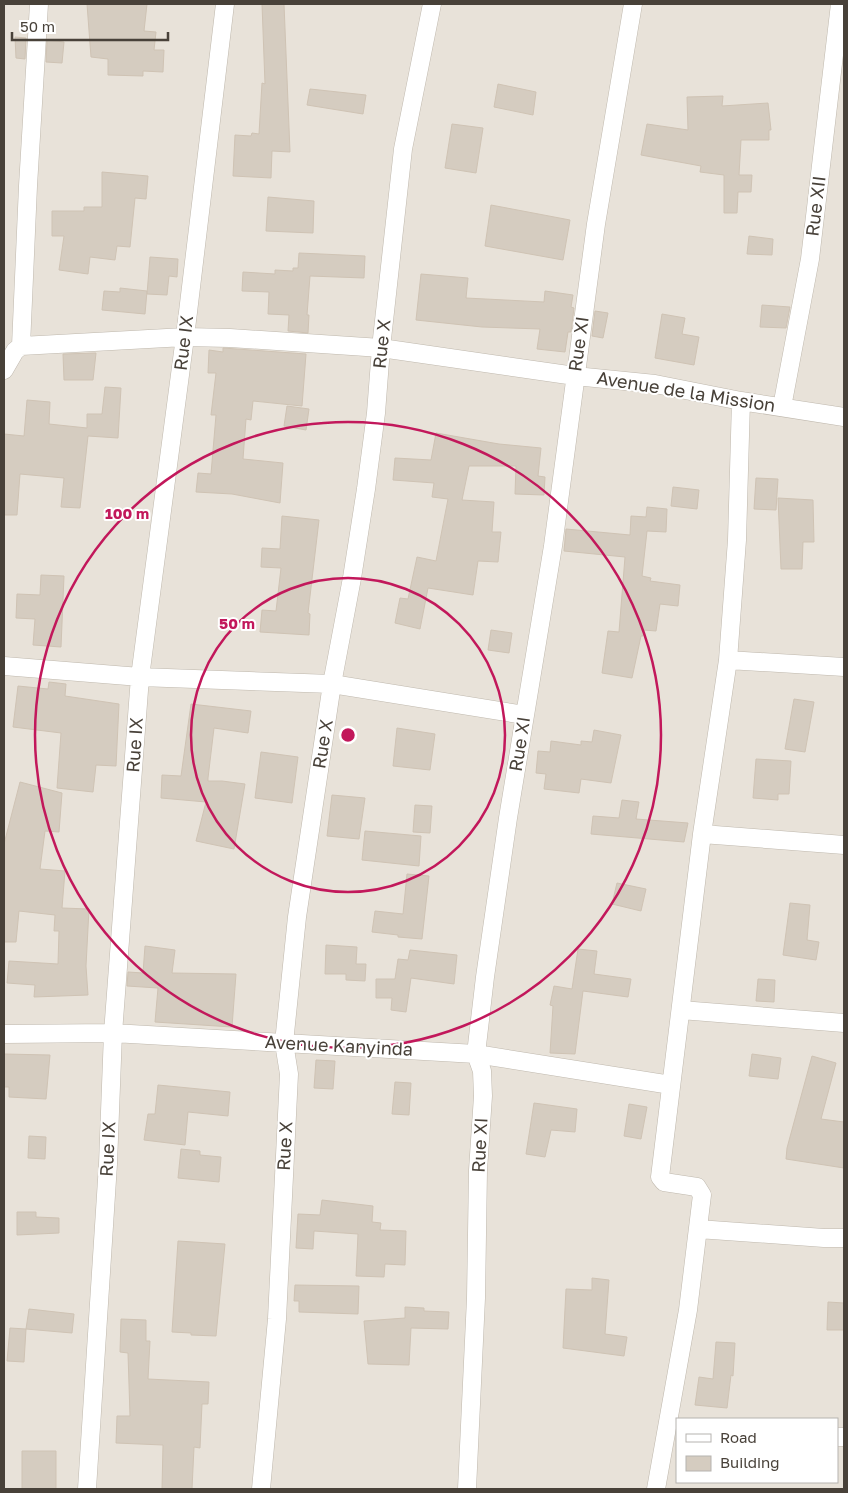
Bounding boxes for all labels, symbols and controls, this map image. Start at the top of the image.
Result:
scale bar [12,10,169,42]
text: 50 m [20,17,55,35]
street label: Rue XII [800,174,830,237]
street label: Rue IX [169,314,197,372]
street label: Rue XI [563,315,593,373]
street label: Rue X [367,318,395,370]
street label: Avenue de la Mission [595,366,777,416]
text: 100 m [105,504,149,522]
text: 50 m [219,614,255,632]
street label: Rue XI [504,715,534,773]
street label: Rue IX [121,716,147,773]
street label: Rue X [307,718,337,770]
centre of rings [339,726,357,744]
street label: Avenue Kanyinda [264,1030,414,1060]
street label: Rue XI [467,1117,491,1173]
street label: Rue X [272,1120,296,1171]
street label: Rue IX [95,1121,119,1177]
legend [676,1418,838,1483]
text: Road [720,1428,757,1446]
text: Building [720,1453,780,1471]

